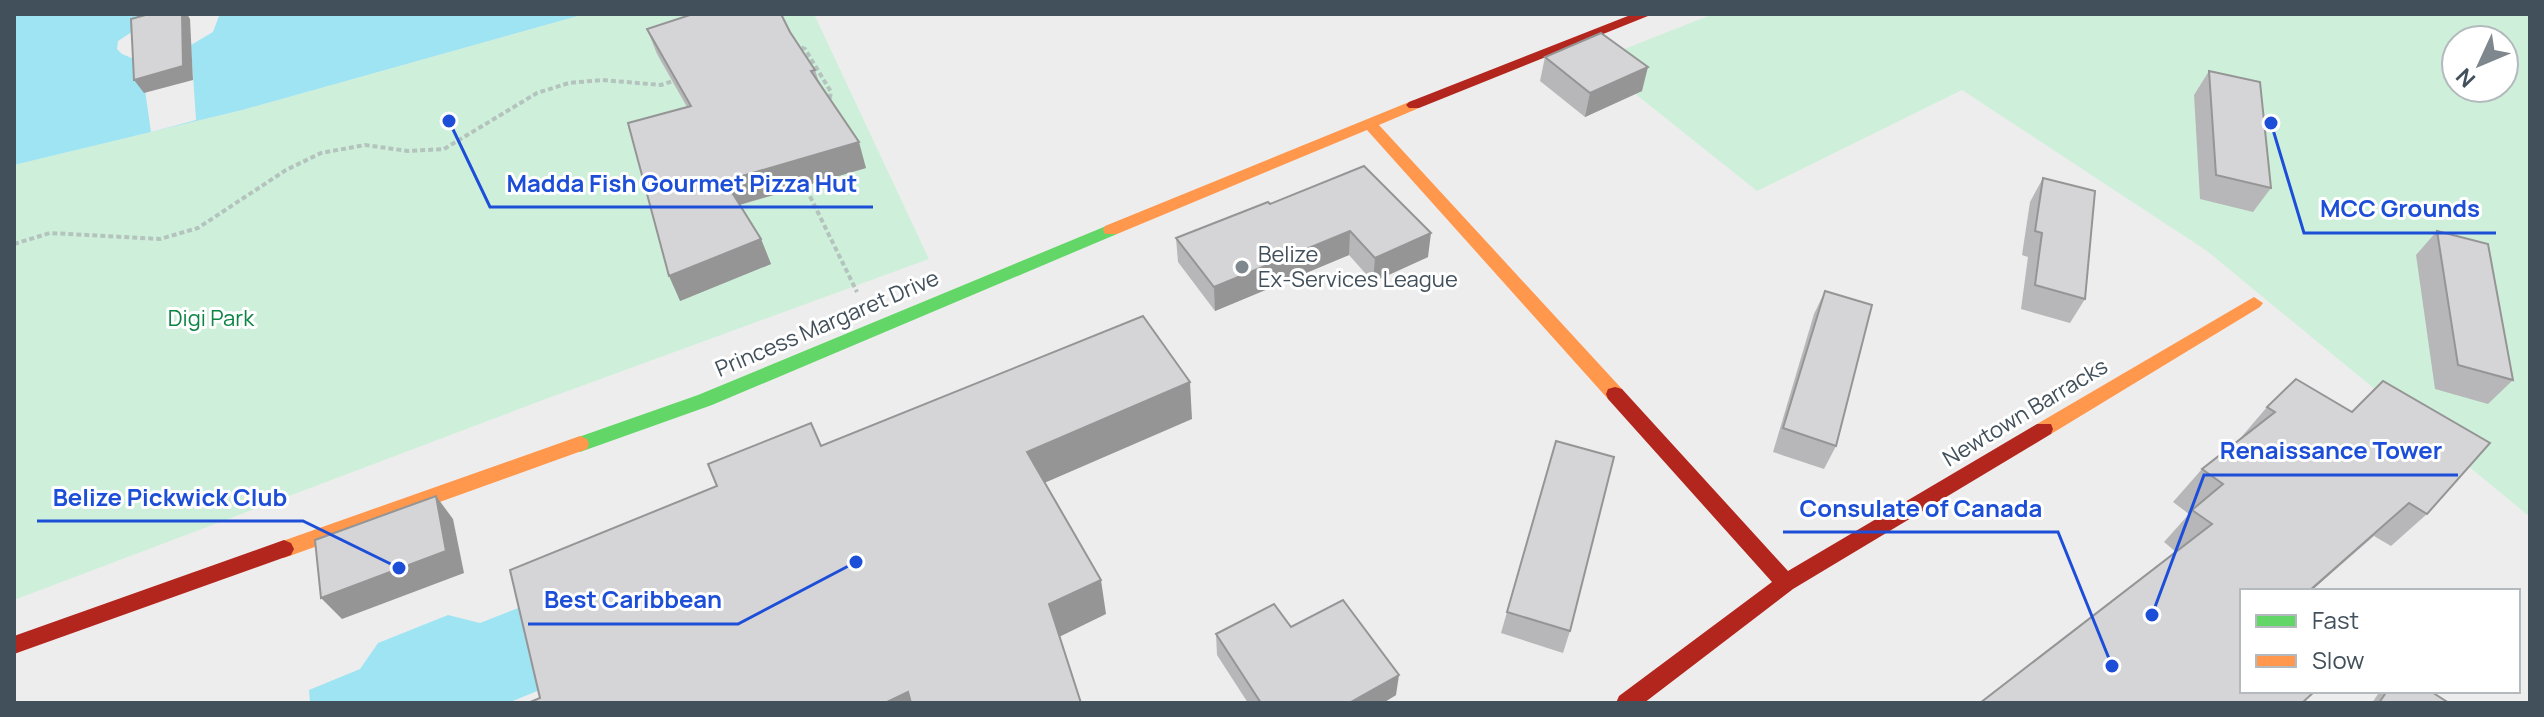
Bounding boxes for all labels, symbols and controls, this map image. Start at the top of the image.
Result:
north arrow [2440,24,2520,104]
text: N [2449,62,2482,94]
callout: Madda Fish Gourmet Pizza Hut [490,159,873,207]
text: Madda Fish Gourmet Pizza Hut [507,166,857,199]
callout: MCC Grounds [2304,185,2496,233]
text: MCC Grounds [2320,191,2480,224]
place label: Belize Ex-Services League [1258,239,1458,294]
marker: Belize Ex-Services League [1233,258,1251,276]
street label: Princess Margaret Drive [711,262,944,384]
park label: Digi Park [168,303,255,333]
street label: Newtown Barracks [1937,351,2113,473]
callout: Renaissance Tower [2204,427,2458,475]
text: Renaissance Tower [2220,433,2442,466]
callout: Belize Pickwick Club [37,473,303,521]
text: Belize Pickwick Club [53,480,287,513]
callout: Consulate of Canada [1783,484,2058,532]
text: Consulate of Canada [1800,491,2042,524]
callout: Best Caribbean [528,576,738,624]
text: Best Caribbean [544,582,722,615]
legend [2240,589,2520,693]
text: Fast [2312,603,2359,636]
text: Slow [2312,643,2365,676]

